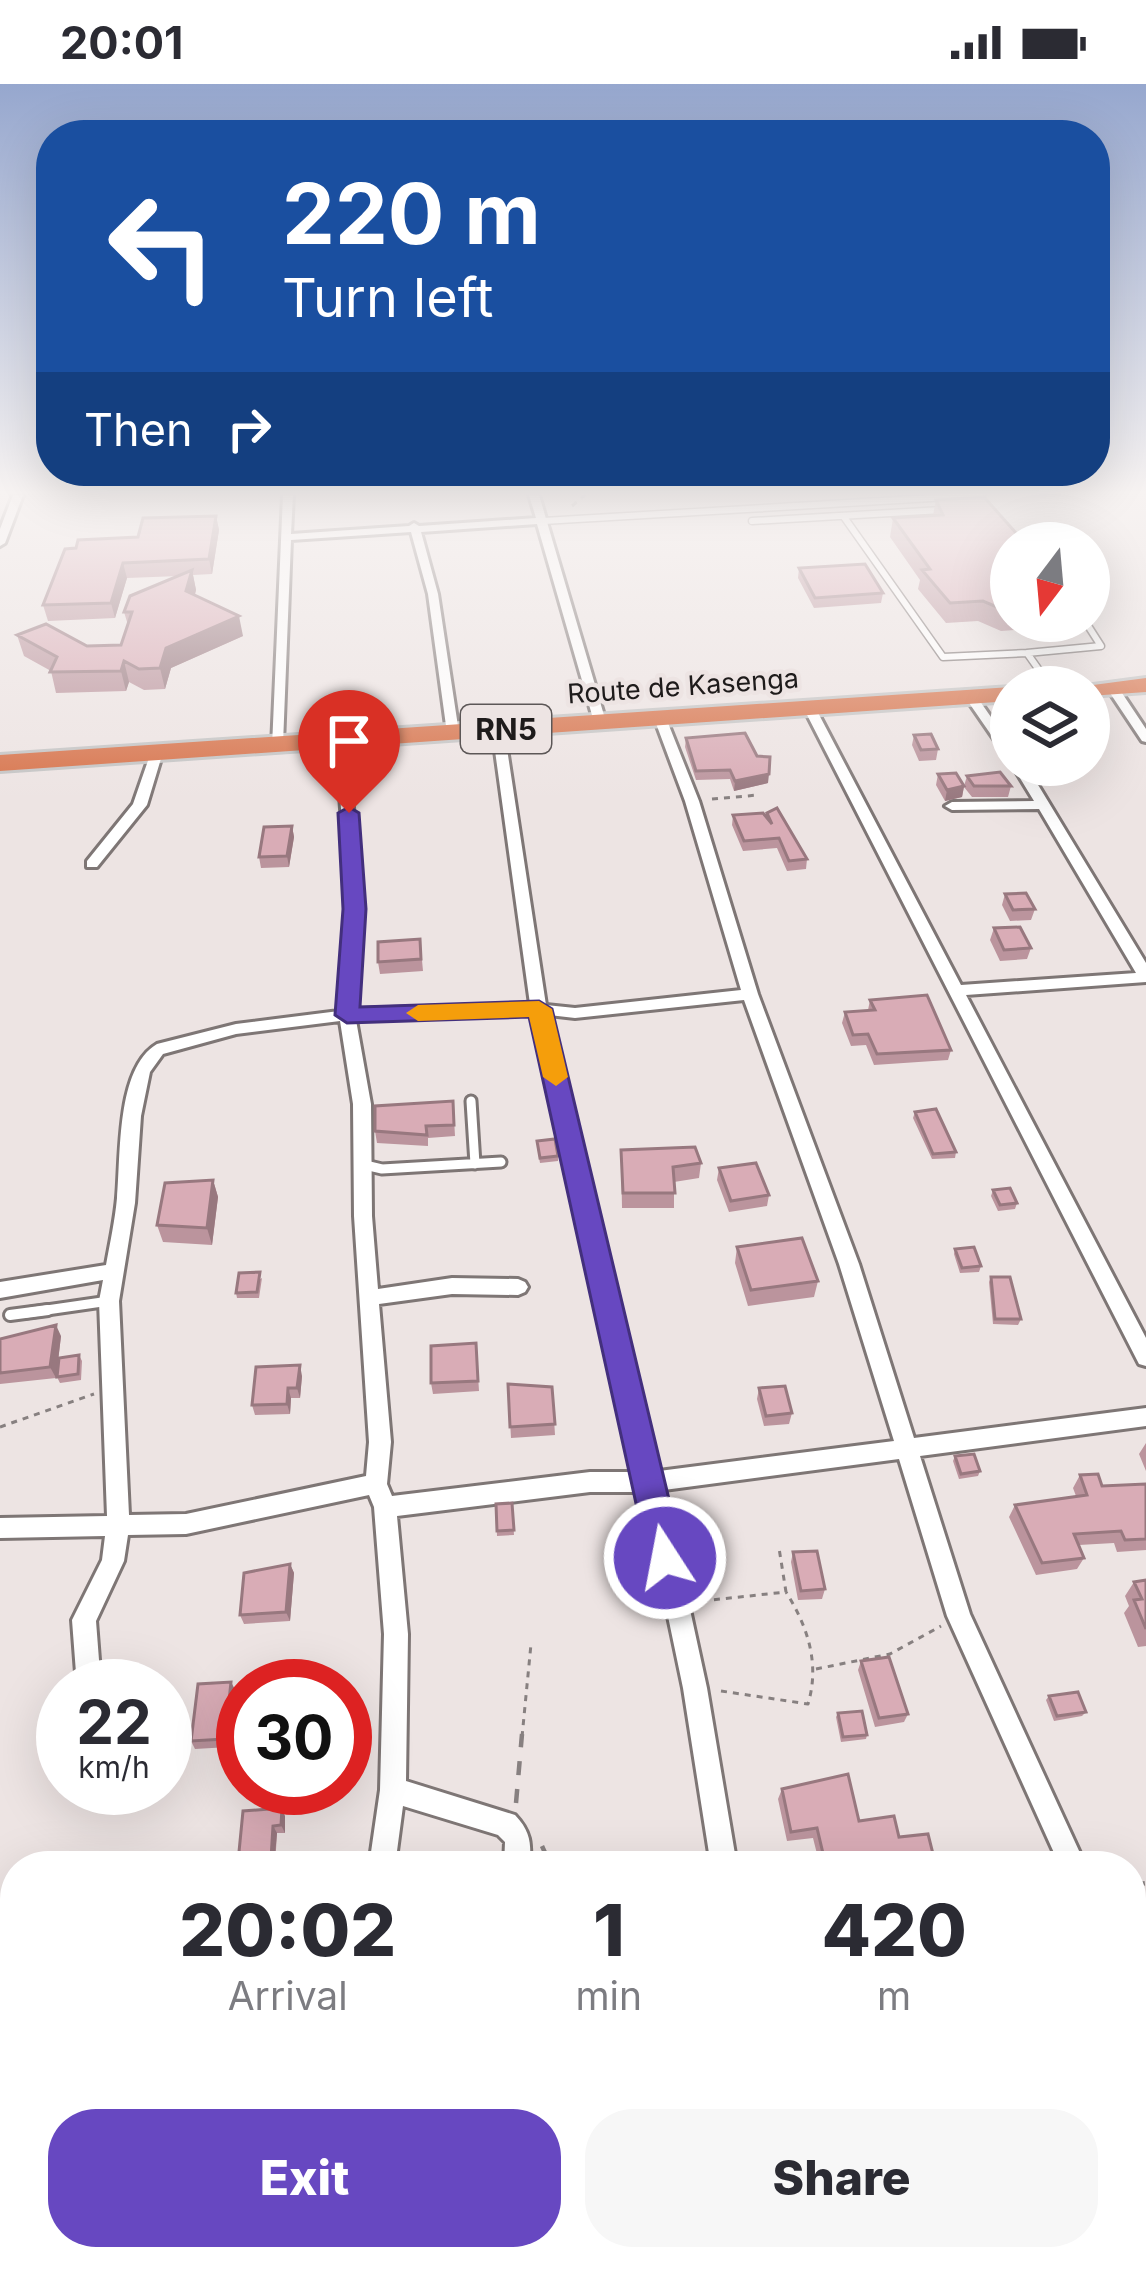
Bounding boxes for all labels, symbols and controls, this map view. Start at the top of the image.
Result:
text: 20:01 [60,15,183,70]
text: 220 m [282,163,541,264]
icon: left [84,168,240,324]
text: Turn left [282,265,493,330]
icon: right [216,396,282,462]
text: Then [84,402,192,457]
north arrow [990,522,1110,642]
map controls [990,522,1110,786]
street label: Route de Kasenga [566,661,800,711]
button: layers [990,666,1110,786]
pin [298,690,400,813]
road number: RN5 [461,705,551,753]
icon: arrive [316,708,382,774]
position arrow [602,1495,728,1621]
speed limit sign: 30 [216,1659,372,1815]
text: 22 [76,1686,152,1758]
text: km/h [78,1749,150,1785]
text: 20:02 [179,1886,396,1973]
text: 1 [593,1886,625,1973]
text: 420 [821,1886,967,1973]
text: Arrival [228,1972,348,2019]
text: min [575,1972,642,2019]
text: m [877,1972,911,2019]
button: Exit [48,2109,561,2247]
button: Share [585,2109,1098,2247]

